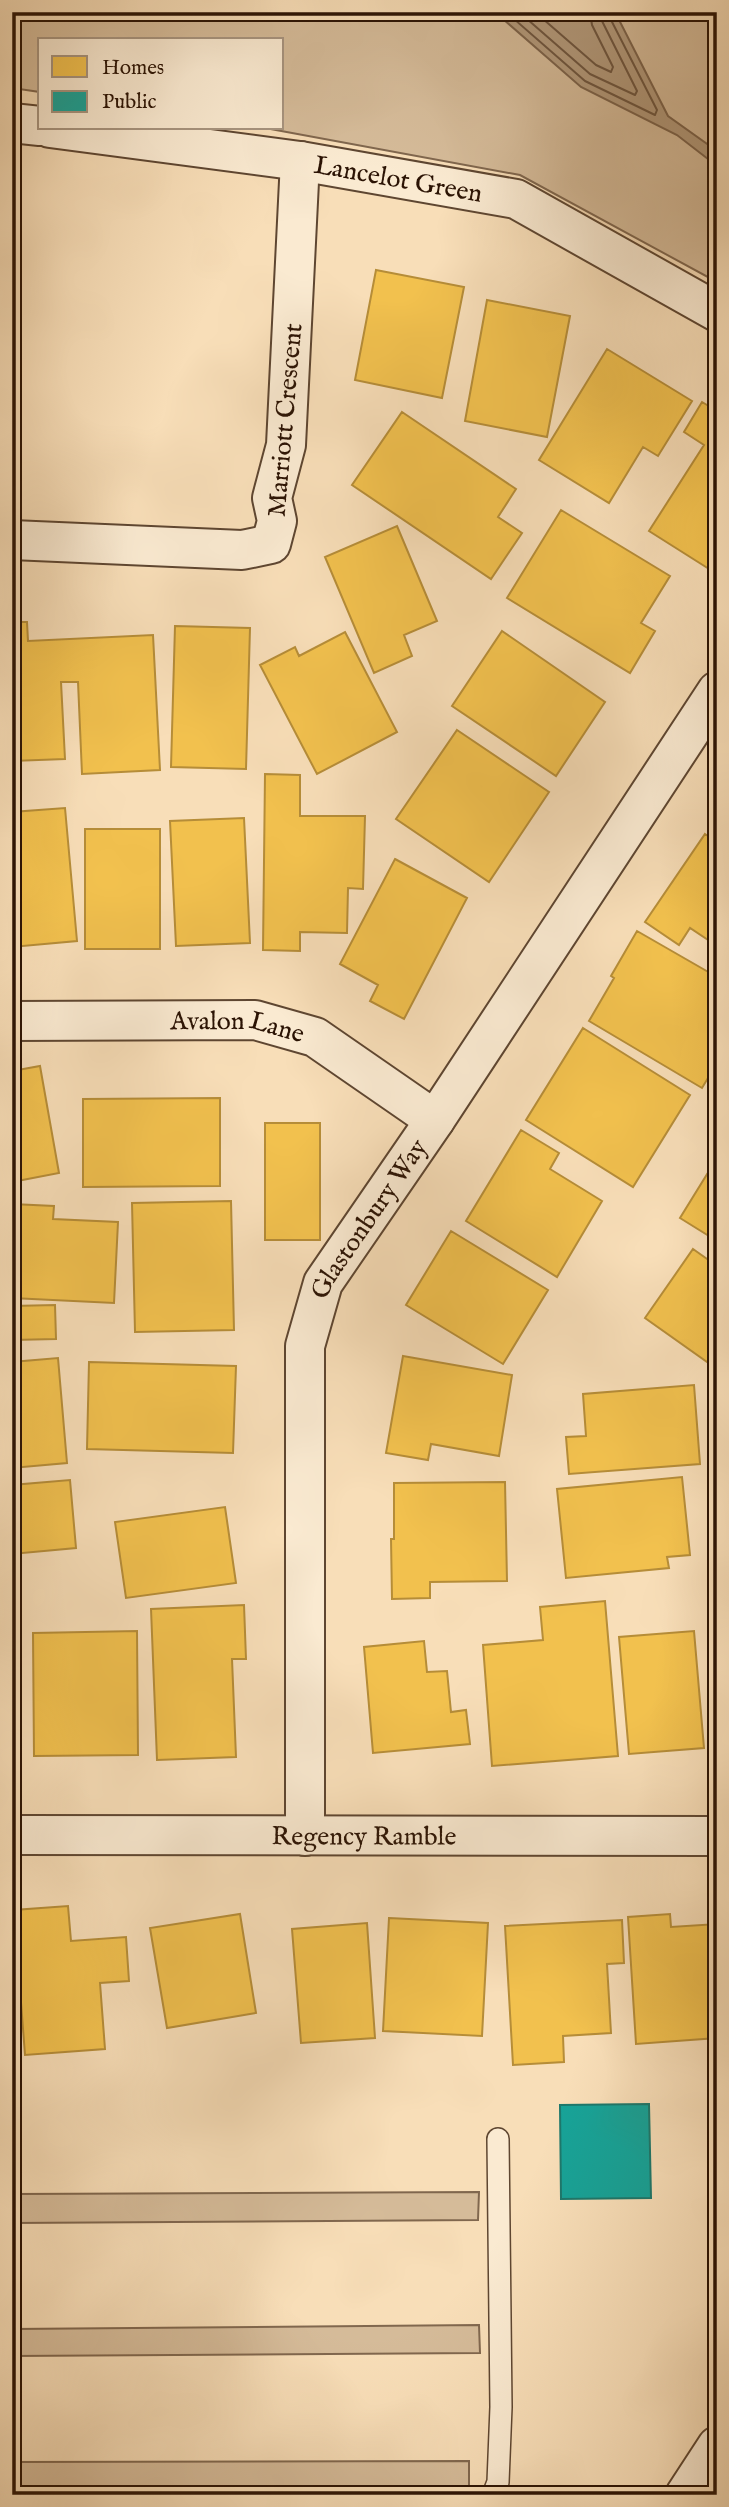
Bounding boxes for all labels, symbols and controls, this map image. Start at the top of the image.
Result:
legend [38,38,284,130]
text: Homes [102,55,164,82]
text: Public [102,89,156,116]
street label: Lancelot Green [311,149,485,211]
street label: Marriott Crescent [261,322,310,518]
street label: Avalon Lane [169,1004,308,1051]
street label: Glastonbury Way [304,1133,435,1302]
street label: Regency Ramble [272,1820,456,1854]

